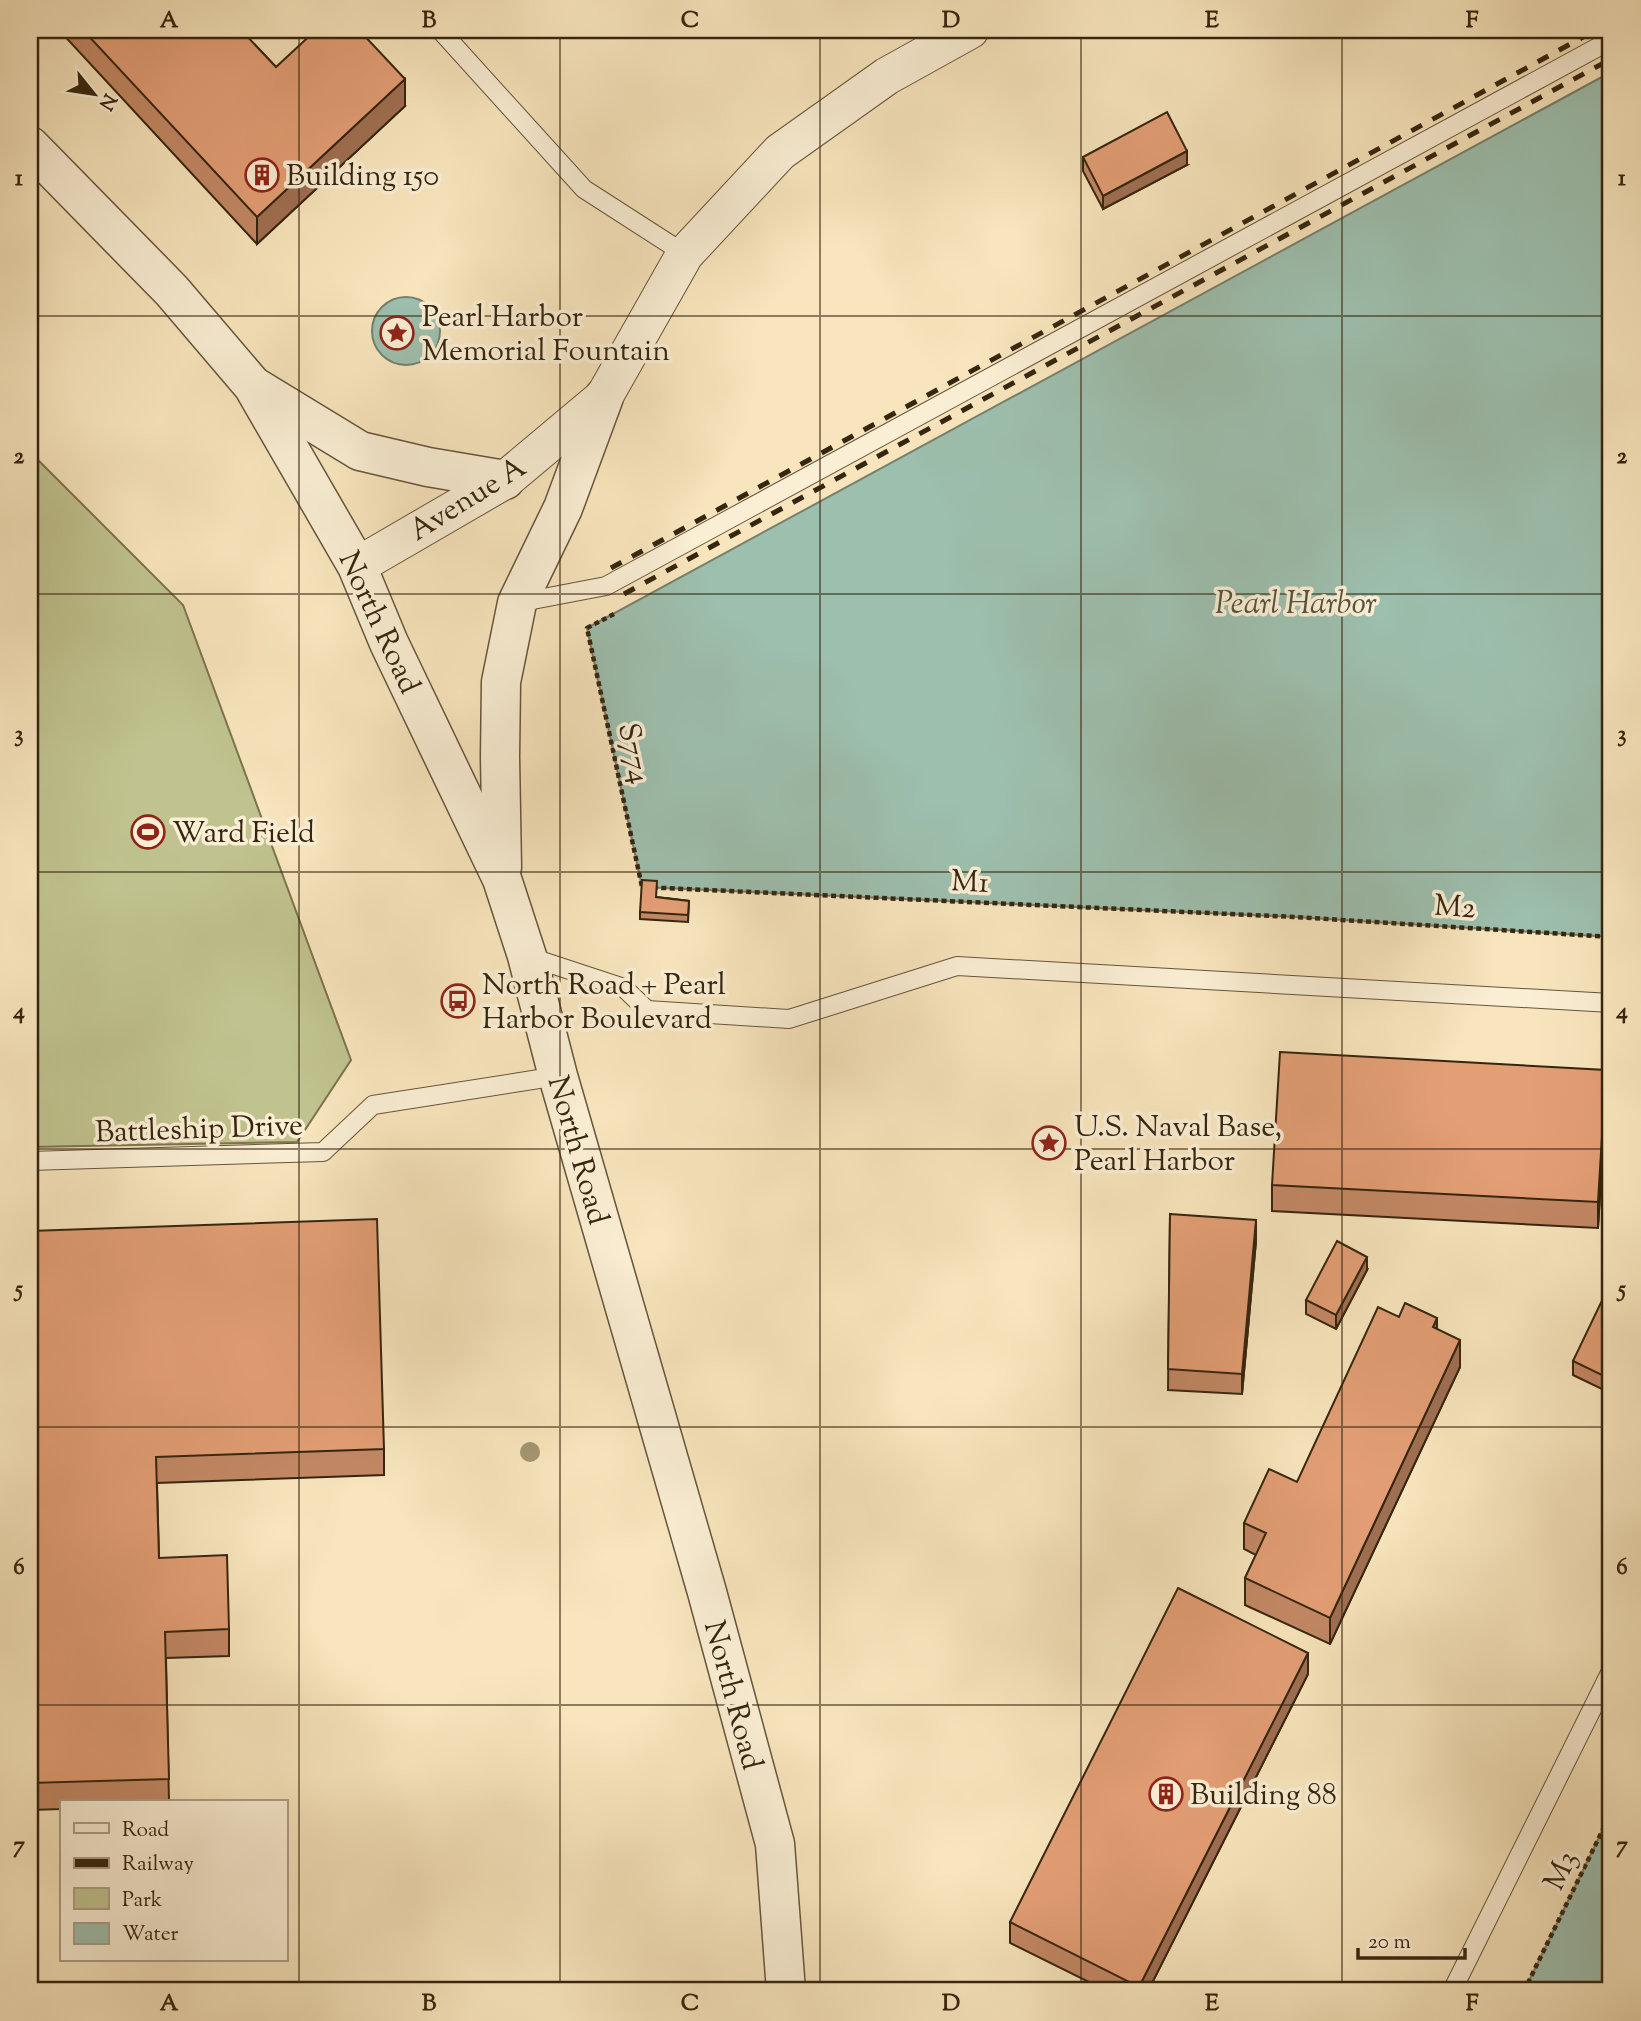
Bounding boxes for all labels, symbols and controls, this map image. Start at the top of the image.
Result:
text: A [160,5,179,38]
text: B [422,5,437,38]
text: C [681,5,699,38]
text: D [942,5,960,38]
text: E [1205,5,1219,38]
text: F [1466,5,1479,38]
north arrow [60,60,130,130]
text: N [91,88,122,115]
building icon: Building 150 [243,156,281,194]
place label: Building 150 [286,156,439,199]
text: 1 [15,163,23,196]
text: 1 [1618,163,1626,196]
place label: Pearl Harbor Memorial Fountain [422,297,670,374]
place icon: Pearl Harbor Memorial Fountain [378,314,416,352]
text: 2 [14,441,25,474]
text: 2 [1617,441,1628,474]
street label: Avenue A [401,447,535,553]
street label: North Road [326,545,430,701]
water label: Pearl Harbor [1215,582,1377,628]
text: 3 [14,719,24,752]
street label: S774 [605,719,660,788]
text: 3 [1617,719,1627,752]
sports icon: Ward Field [129,813,167,851]
place label: Ward Field [172,813,315,856]
street label: M1 [950,861,990,906]
street label: M2 [1433,886,1477,931]
place label: North Road + Pearl Harbor Boulevard [482,965,726,1042]
bus stop icon: North Road + Pearl Harbor Boulevard [439,982,477,1020]
text: 4 [12,996,25,1029]
text: 4 [1615,996,1628,1029]
street label: North Road [535,1071,618,1230]
street label: Battleship Drive [94,1105,304,1156]
place label: U.S. Naval Base, Pearl Harbor [1074,1107,1282,1184]
place icon: U.S. Naval Base, Pearl Harbor [1030,1124,1068,1162]
text: 5 [13,1274,23,1307]
text: 5 [1616,1274,1626,1307]
text: 6 [13,1552,25,1585]
text: 6 [1616,1552,1628,1585]
street label: North Road [691,1616,772,1775]
building icon: Building 88 [1147,1775,1185,1813]
place label: Building 88 [1190,1775,1337,1818]
legend [60,1800,287,1962]
text: Road [122,1816,169,1846]
text: 7 [13,1830,25,1863]
text: 7 [1616,1830,1628,1863]
street label: M3 [1534,1844,1590,1898]
text: Railway [122,1850,194,1880]
text: Park [122,1886,163,1916]
scale bar [1358,1916,1464,1960]
text: Water [122,1920,179,1950]
text: 20 m [1368,1928,1411,1958]
text: A [160,1988,179,2021]
text: B [422,1988,437,2021]
text: C [681,1988,699,2021]
text: D [942,1988,960,2021]
text: E [1205,1988,1219,2021]
text: F [1466,1988,1479,2021]

